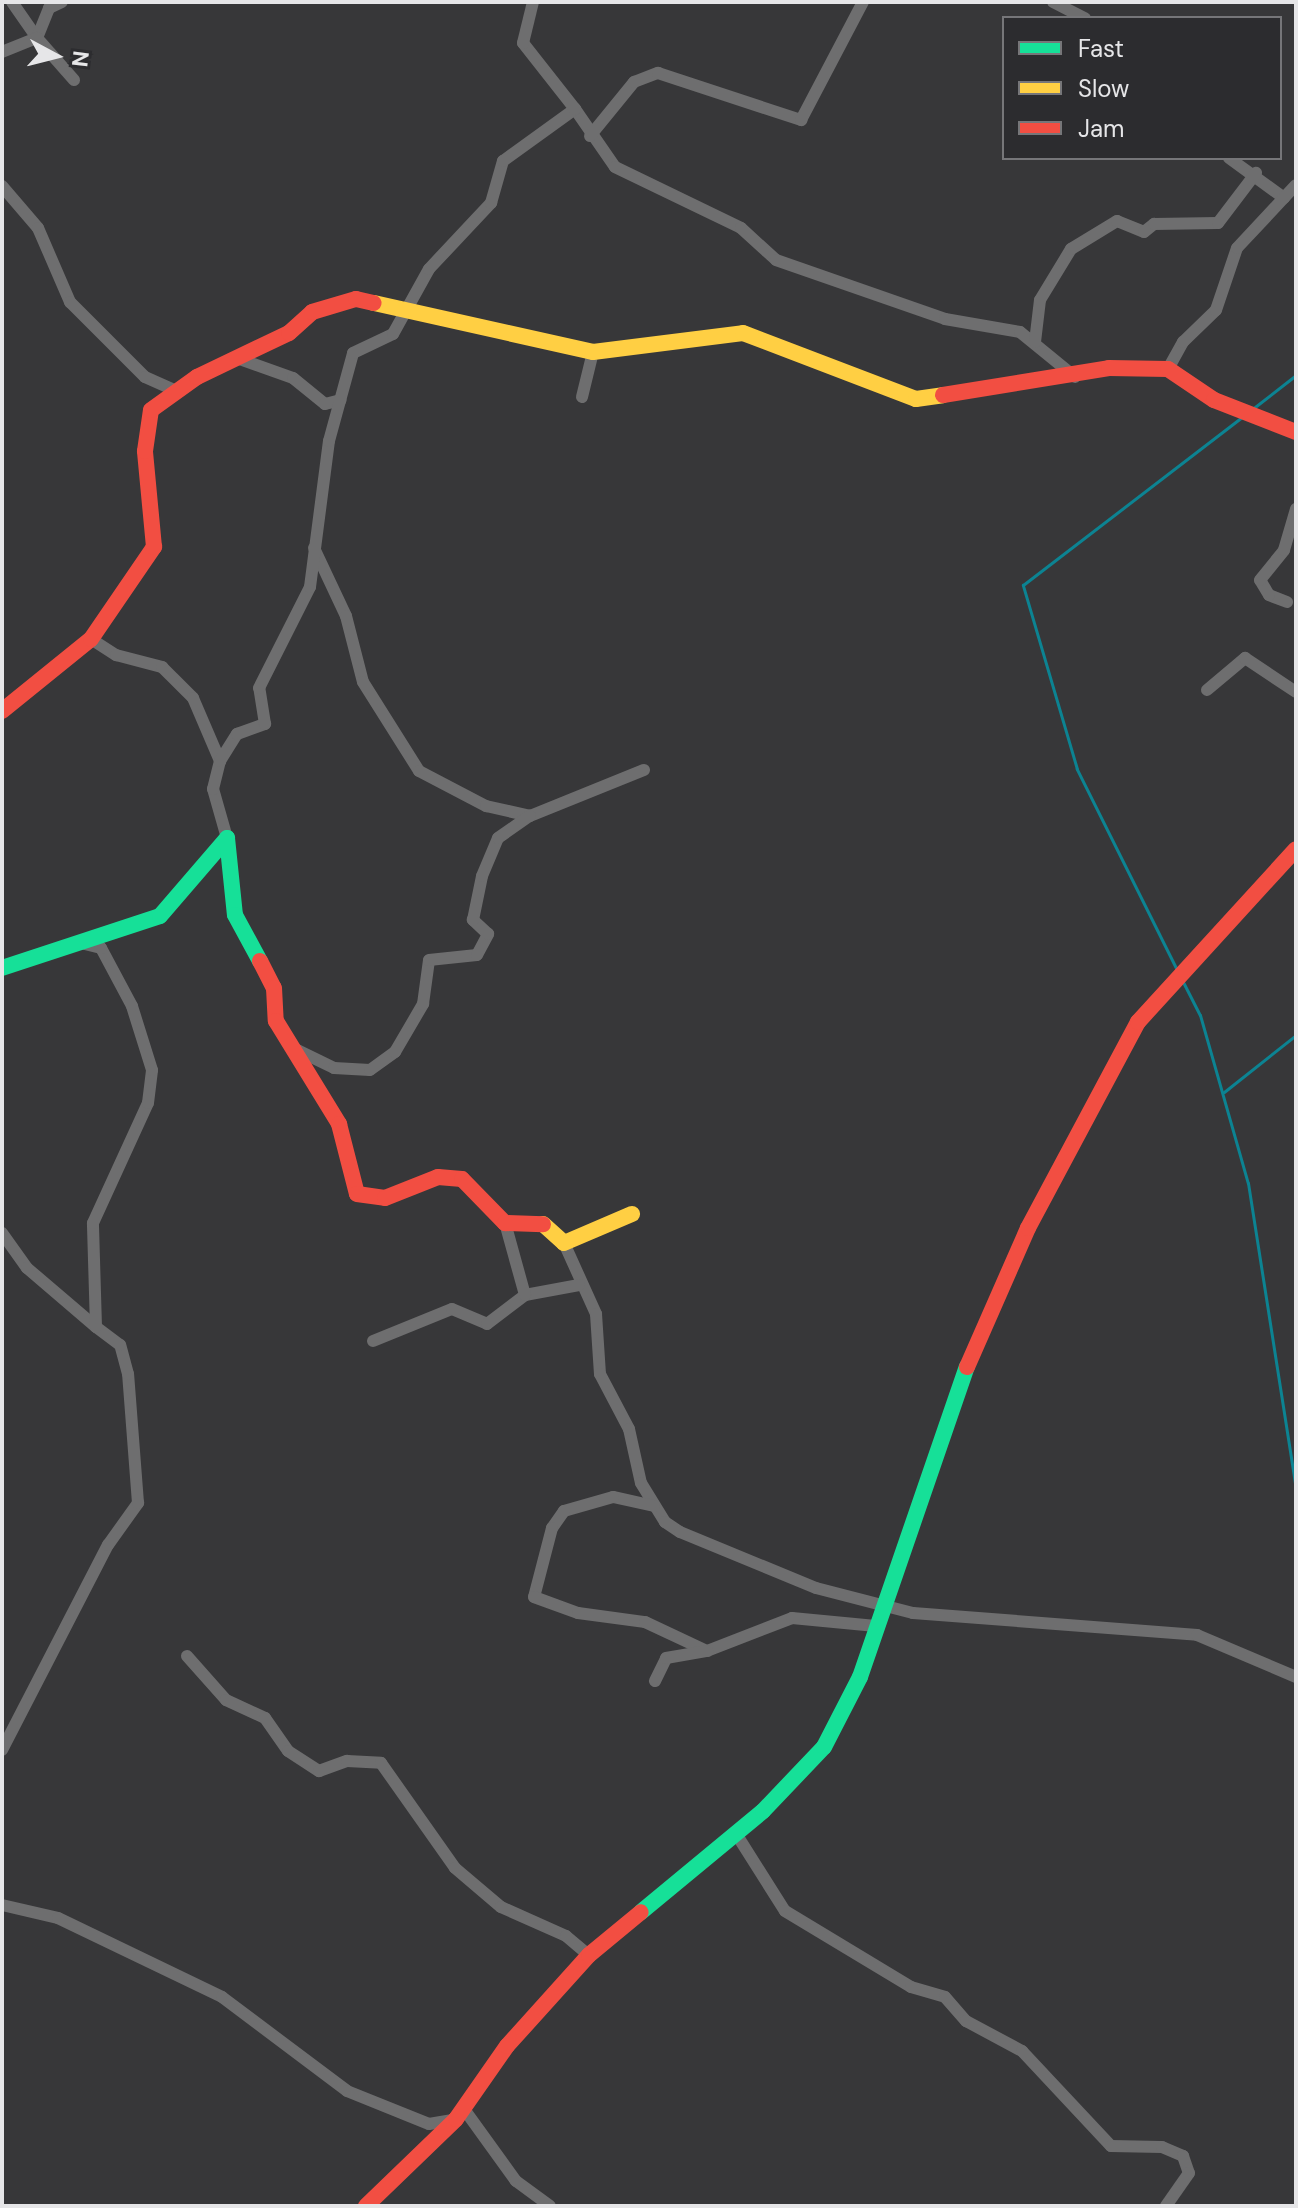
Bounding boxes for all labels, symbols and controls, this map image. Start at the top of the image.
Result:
north arrow [16,16,96,96]
legend [1002,16,1282,160]
text: Fast [1078,33,1124,64]
text: N [65,49,96,69]
text: Slow [1078,73,1129,104]
text: Jam [1078,113,1124,144]

